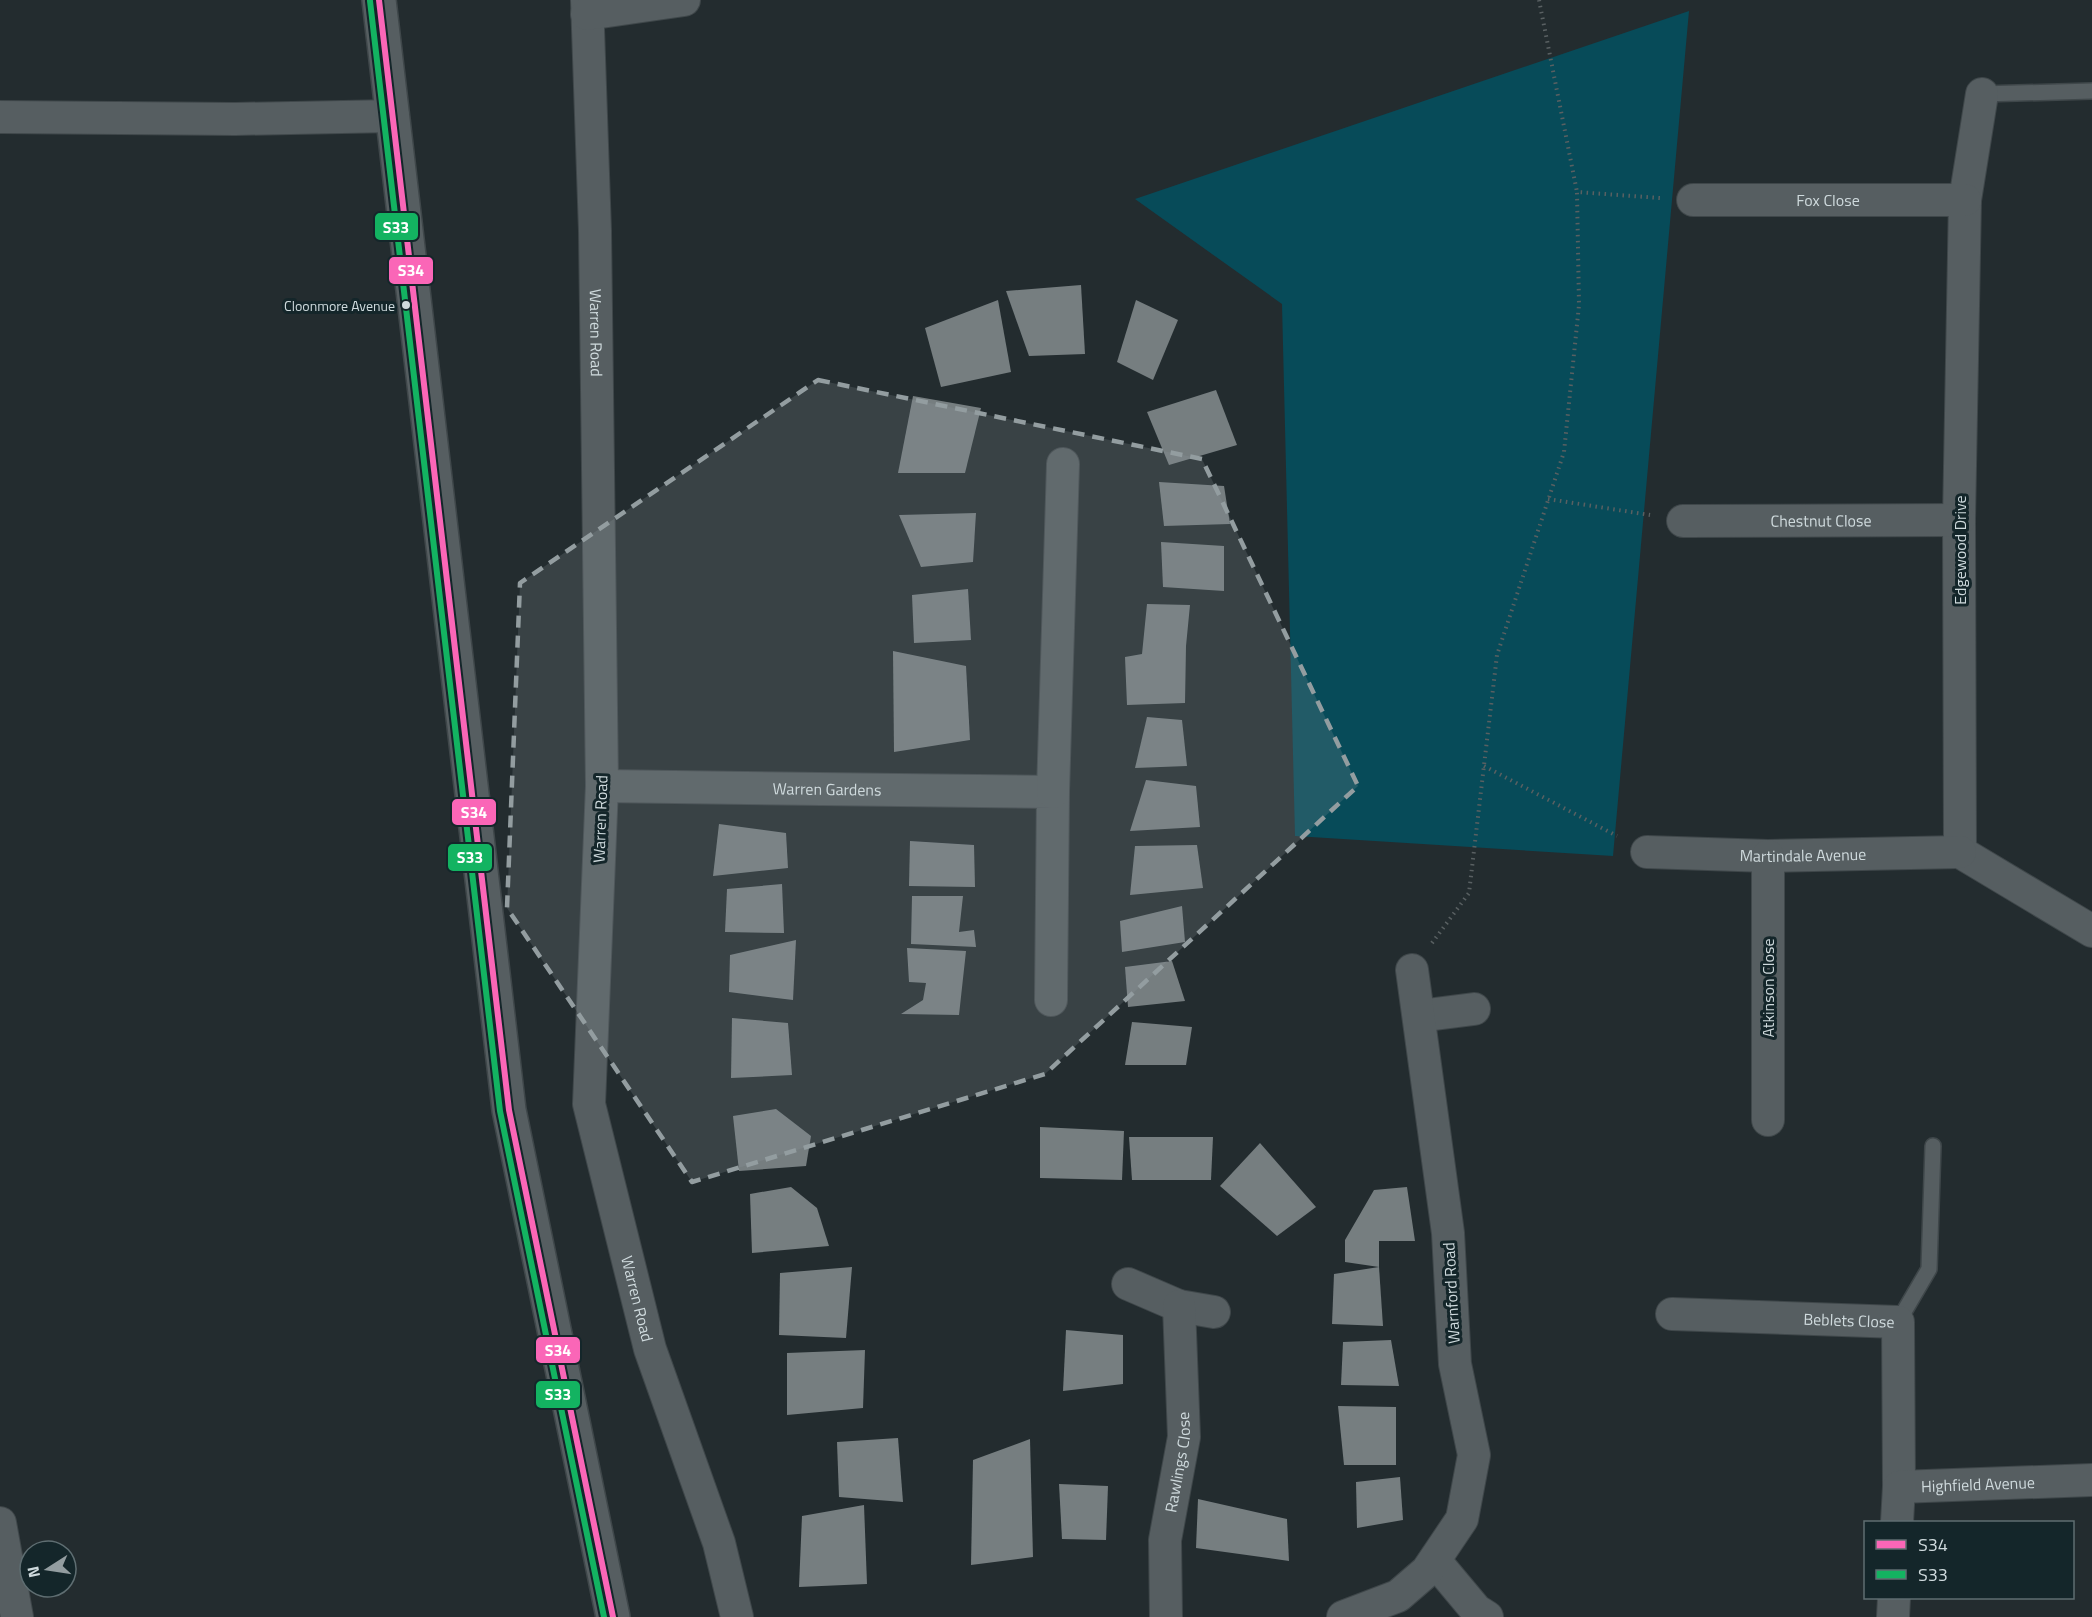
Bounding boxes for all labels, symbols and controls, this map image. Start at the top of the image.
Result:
street label: Fox Close [1796,188,1860,212]
line badge: S33 [374,212,419,241]
text: S33 [383,215,409,239]
line badge: S34 [388,256,434,285]
text: S34 [398,258,424,282]
street label: Warren Road [584,289,609,377]
place label: Cloonmore Avenue [284,295,395,316]
marker: Cloonmore Avenue [400,299,412,311]
street label: Edgewood Drive [1948,495,1972,605]
street label: Chestnut Close [1770,508,1872,533]
street label: Warren Road [586,775,614,863]
street label: Warren Gardens [772,776,882,802]
line badge: S34 [451,798,497,826]
text: S34 [461,800,487,824]
street label: Martindale Avenue [1739,842,1867,868]
line badge: S33 [447,843,493,872]
text: S33 [457,845,483,869]
street label: Atkinson Close [1756,938,1780,1038]
street label: Warnford Road [1436,1242,1466,1344]
street label: Warren Road [615,1253,660,1344]
street label: Beblets Close [1803,1307,1895,1334]
line badge: S34 [535,1336,581,1364]
text: S34 [545,1338,571,1362]
line badge: S33 [535,1380,581,1409]
text: S33 [545,1382,571,1406]
street label: Rawlings Close [1158,1412,1196,1514]
street label: Highfield Avenue [1921,1470,2035,1498]
legend [1864,1521,2074,1599]
text: S34 [1918,1531,1948,1558]
north arrow [18,1539,78,1599]
text: S33 [1918,1561,1948,1588]
text: N [20,1564,46,1580]

